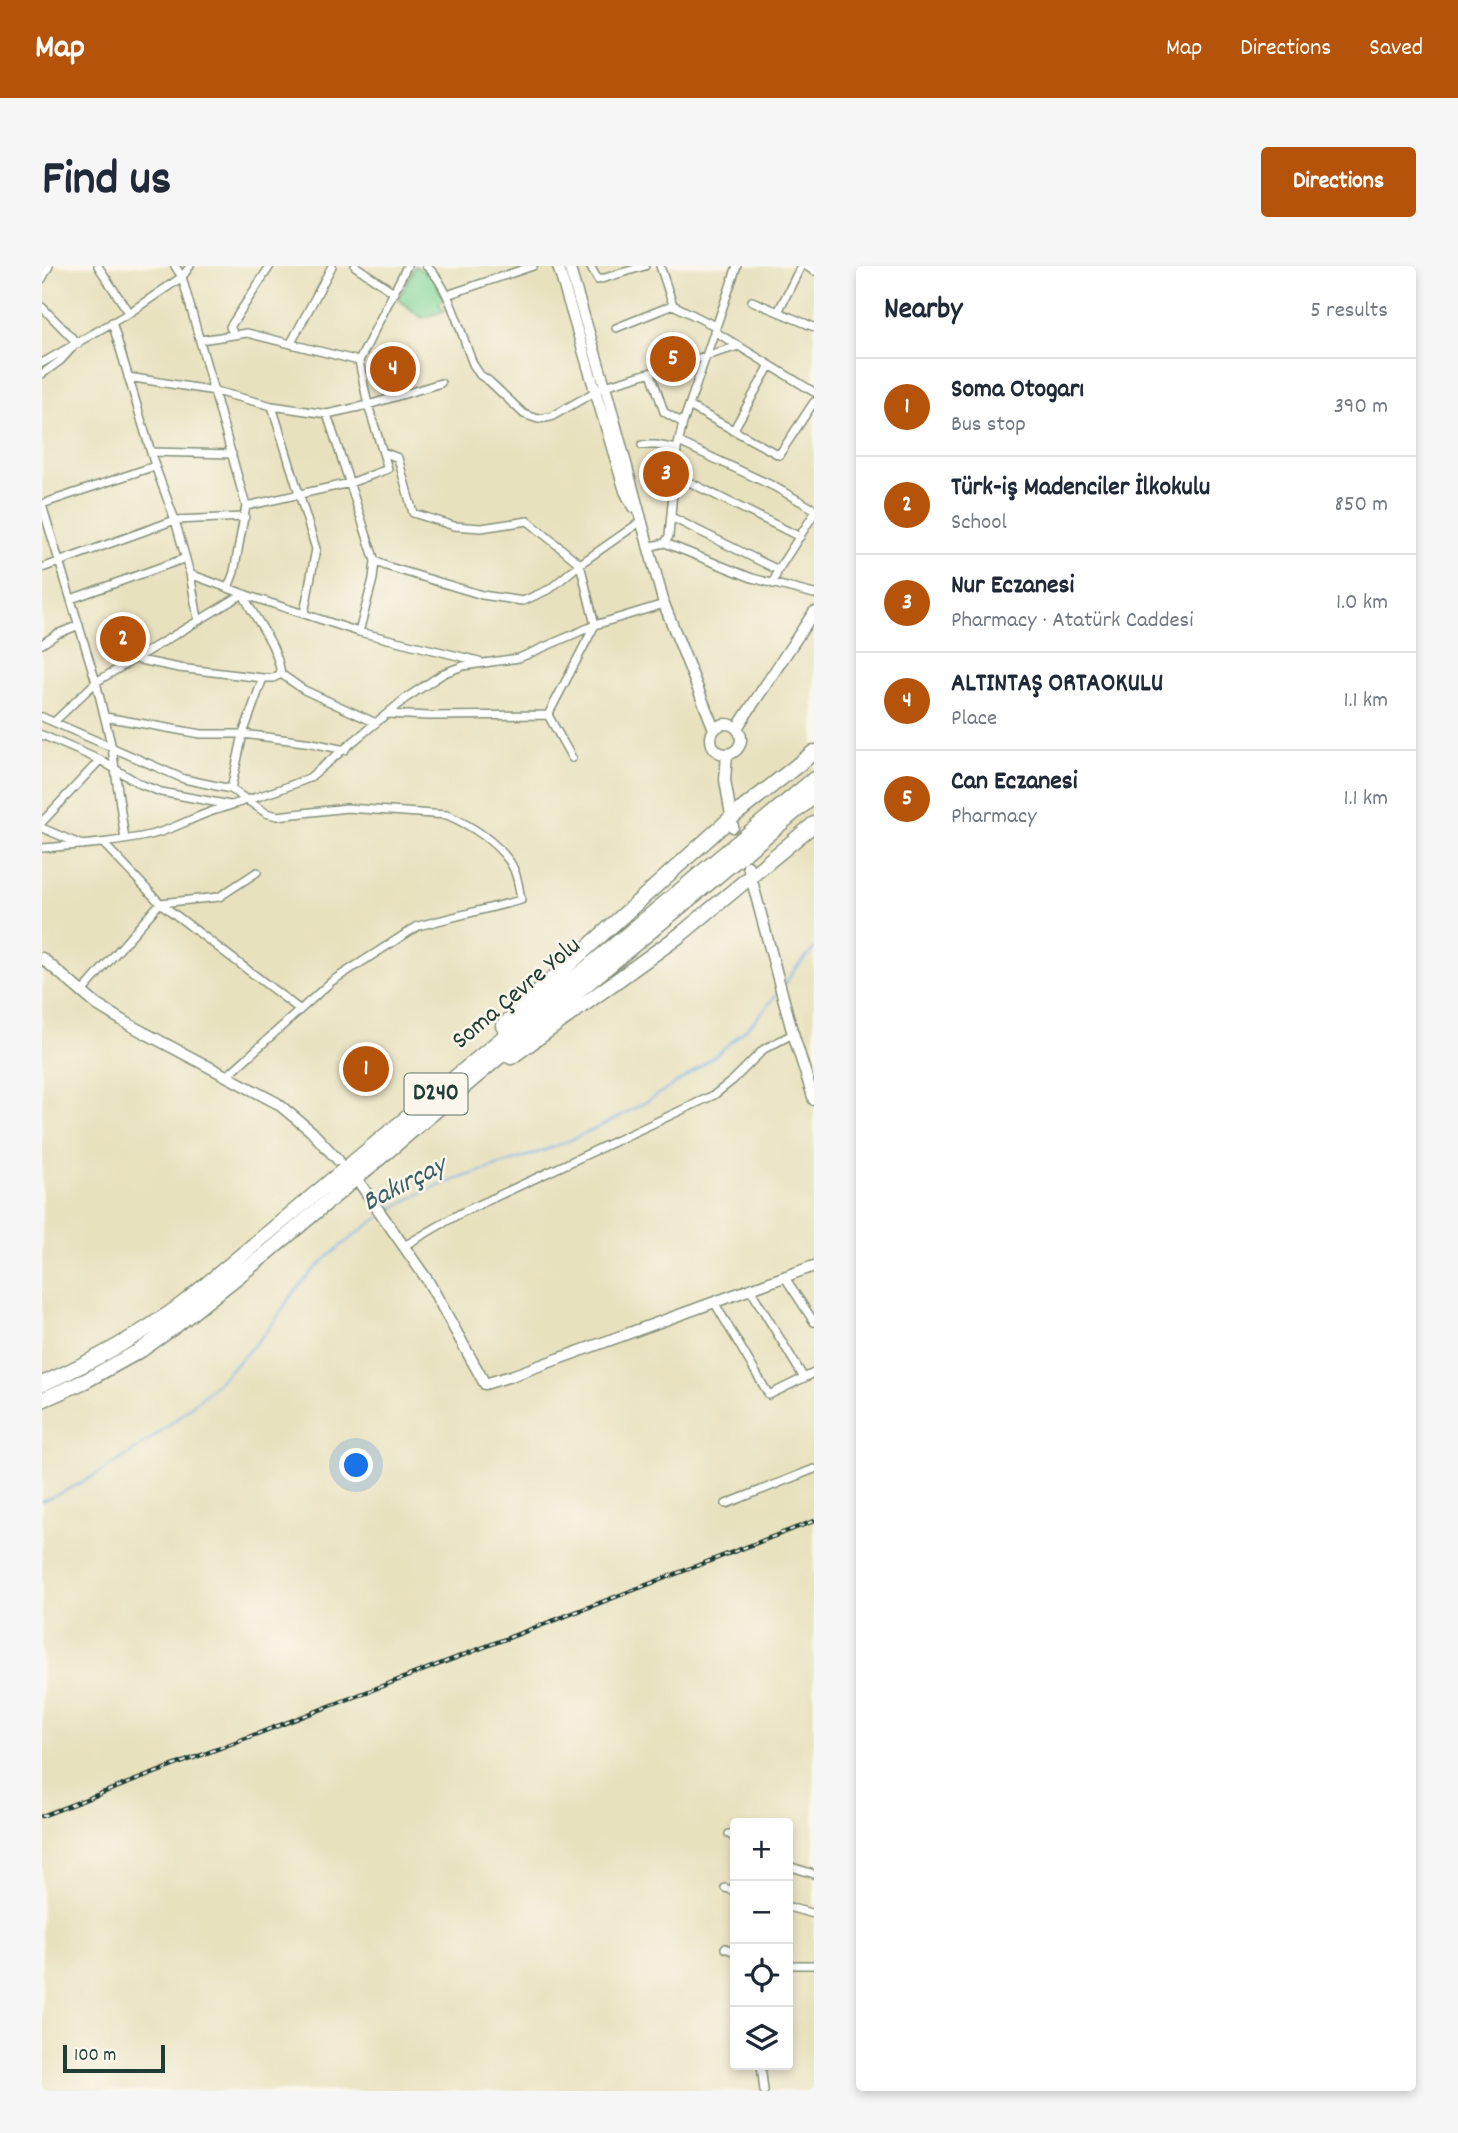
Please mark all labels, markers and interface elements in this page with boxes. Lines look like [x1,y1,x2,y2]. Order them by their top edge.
text: Map [35,26,85,73]
text: Map [1166,32,1202,66]
text: Directions [1240,32,1331,66]
text: Saved [1369,32,1423,66]
text: Find us [42,147,171,217]
button: Directions [1261,147,1416,217]
text: Nearby [884,290,962,333]
text: 5 results [1310,295,1388,328]
pin: 5 [650,333,696,385]
pin: 4 [370,343,416,395]
text: Soma Otogarı [951,372,1084,409]
text: 1 [904,391,910,424]
text: 390 m [1334,391,1388,424]
text: Bus stop [951,409,1026,442]
pin: 3 [643,448,689,500]
text: Türk-iş Madenciler İlkokulu [951,470,1210,507]
text: 2 [902,489,912,522]
text: 850 m [1335,489,1388,522]
text: School [951,507,1007,540]
text: Nur Eczanesi [951,568,1074,605]
text: 3 [902,587,912,620]
text: 1.0 km [1336,587,1388,620]
text: Pharmacy · Atatürk Caddesi [951,605,1193,638]
pin: 2 [100,613,146,665]
text: ALTINTAŞ ORTAOKULU [951,666,1163,703]
text: 4 [902,685,912,718]
text: 1.1 km [1344,685,1388,718]
text: Place [951,703,997,736]
text: Can Eczanesi [951,764,1078,801]
text: 5 [902,783,912,816]
text: 1.1 km [1344,783,1388,816]
text: Pharmacy [951,801,1036,834]
street label: Soma Çevre Yolu [444,929,590,1059]
pin: 1 [343,1043,389,1095]
road number: D240 [404,1074,468,1114]
water label: Bakırçay [356,1146,457,1224]
your location [339,1448,373,1482]
map controls [730,1818,793,2070]
button: + [730,1818,793,1881]
button: − [730,1881,793,1944]
button: locate [730,1944,793,2007]
button: layers [730,2007,793,2070]
scale bar [63,2042,164,2074]
text: 100 m [74,2043,116,2070]

